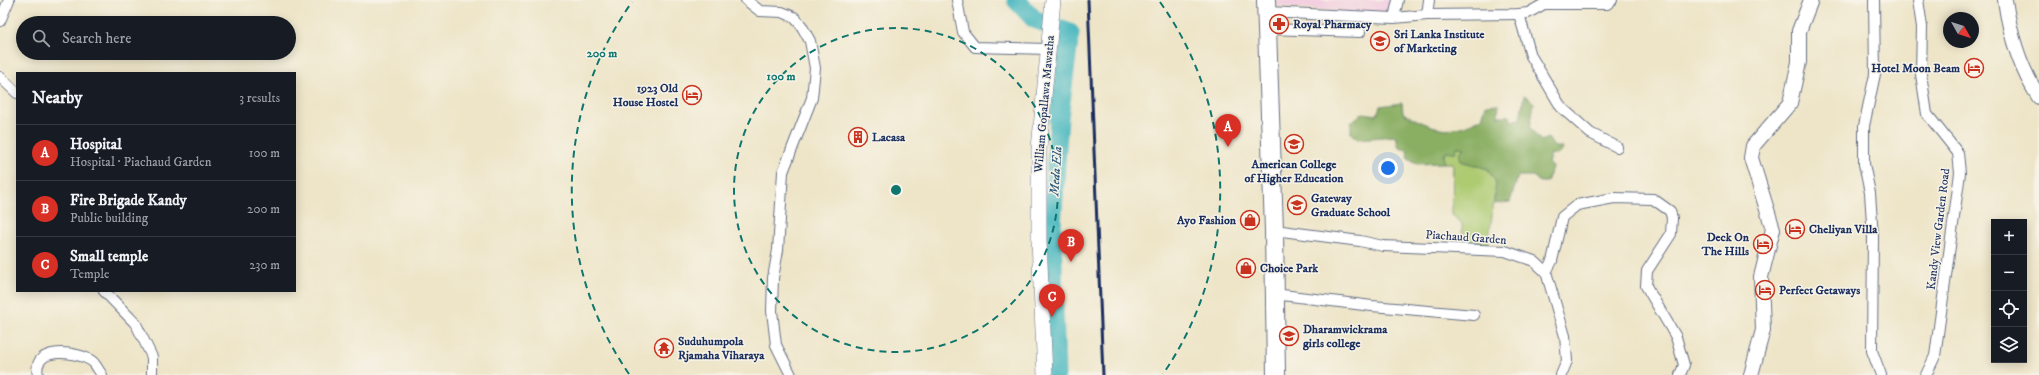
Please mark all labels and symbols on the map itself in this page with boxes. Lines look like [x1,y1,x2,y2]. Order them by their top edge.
north arrow [1943,12,1979,48]
pharmacy icon: Royal Pharmacy [1268,13,1290,35]
place label: Royal Pharmacy [1293,17,1372,32]
place label: Sri Lanka Institute of Marketing [1394,27,1485,56]
school or university icon: Sri Lanka Institute of Marketing [1369,30,1391,52]
street label: William Gopallawa Mawatha [1031,34,1058,174]
text: 200 m [587,46,617,61]
hotel icon: Hotel Moon Beam [1963,57,1985,79]
place label: Hotel Moon Beam [1871,61,1960,76]
text: 100 m [767,69,795,84]
place label: 1923 Old House Hostel [613,81,679,110]
hotel icon: 1923 Old House Hostel [681,84,703,106]
pin: A [1215,114,1241,147]
building icon: Lacasa [847,126,869,148]
place label: Lacasa [872,130,906,145]
school or university icon: American College of Higher Education [1283,133,1305,155]
water label: Meda Ela [1046,146,1066,197]
place label: American College of Higher Education [1244,157,1344,186]
your location [1378,158,1398,178]
street label: Kandy View Garden Road [1924,167,1953,291]
centre of rings [889,183,903,197]
place label: Gateway Graduate School [1311,191,1391,220]
school or university icon: Gateway Graduate School [1286,194,1308,216]
shop icon: Ayo Fashion [1239,209,1261,231]
place label: Ayo Fashion [1176,213,1237,228]
hotel icon: Cheliyan Villa [1784,218,1806,240]
place label: Cheliyan Villa [1809,222,1878,237]
street label: Piachaud Garden [1425,227,1508,248]
pin: B [1058,229,1084,262]
place label: Deck On The Hills [1701,230,1750,259]
hotel icon: Deck On The Hills [1752,233,1774,255]
shop icon: Choice Park [1235,257,1257,279]
place label: Choice Park [1260,261,1319,276]
hotel icon: Perfect Getaways [1754,279,1776,301]
place label: Perfect Getaways [1779,283,1860,298]
pin: C [1039,284,1065,317]
place label: Dharamwickrama girls college [1302,322,1388,351]
school or university icon: Dharamwickrama girls college [1278,325,1300,347]
place label: Suduhumpola Rjamaha Viharaya [678,334,765,363]
temple icon: Suduhumpola Rjamaha Viharaya [653,337,675,359]

